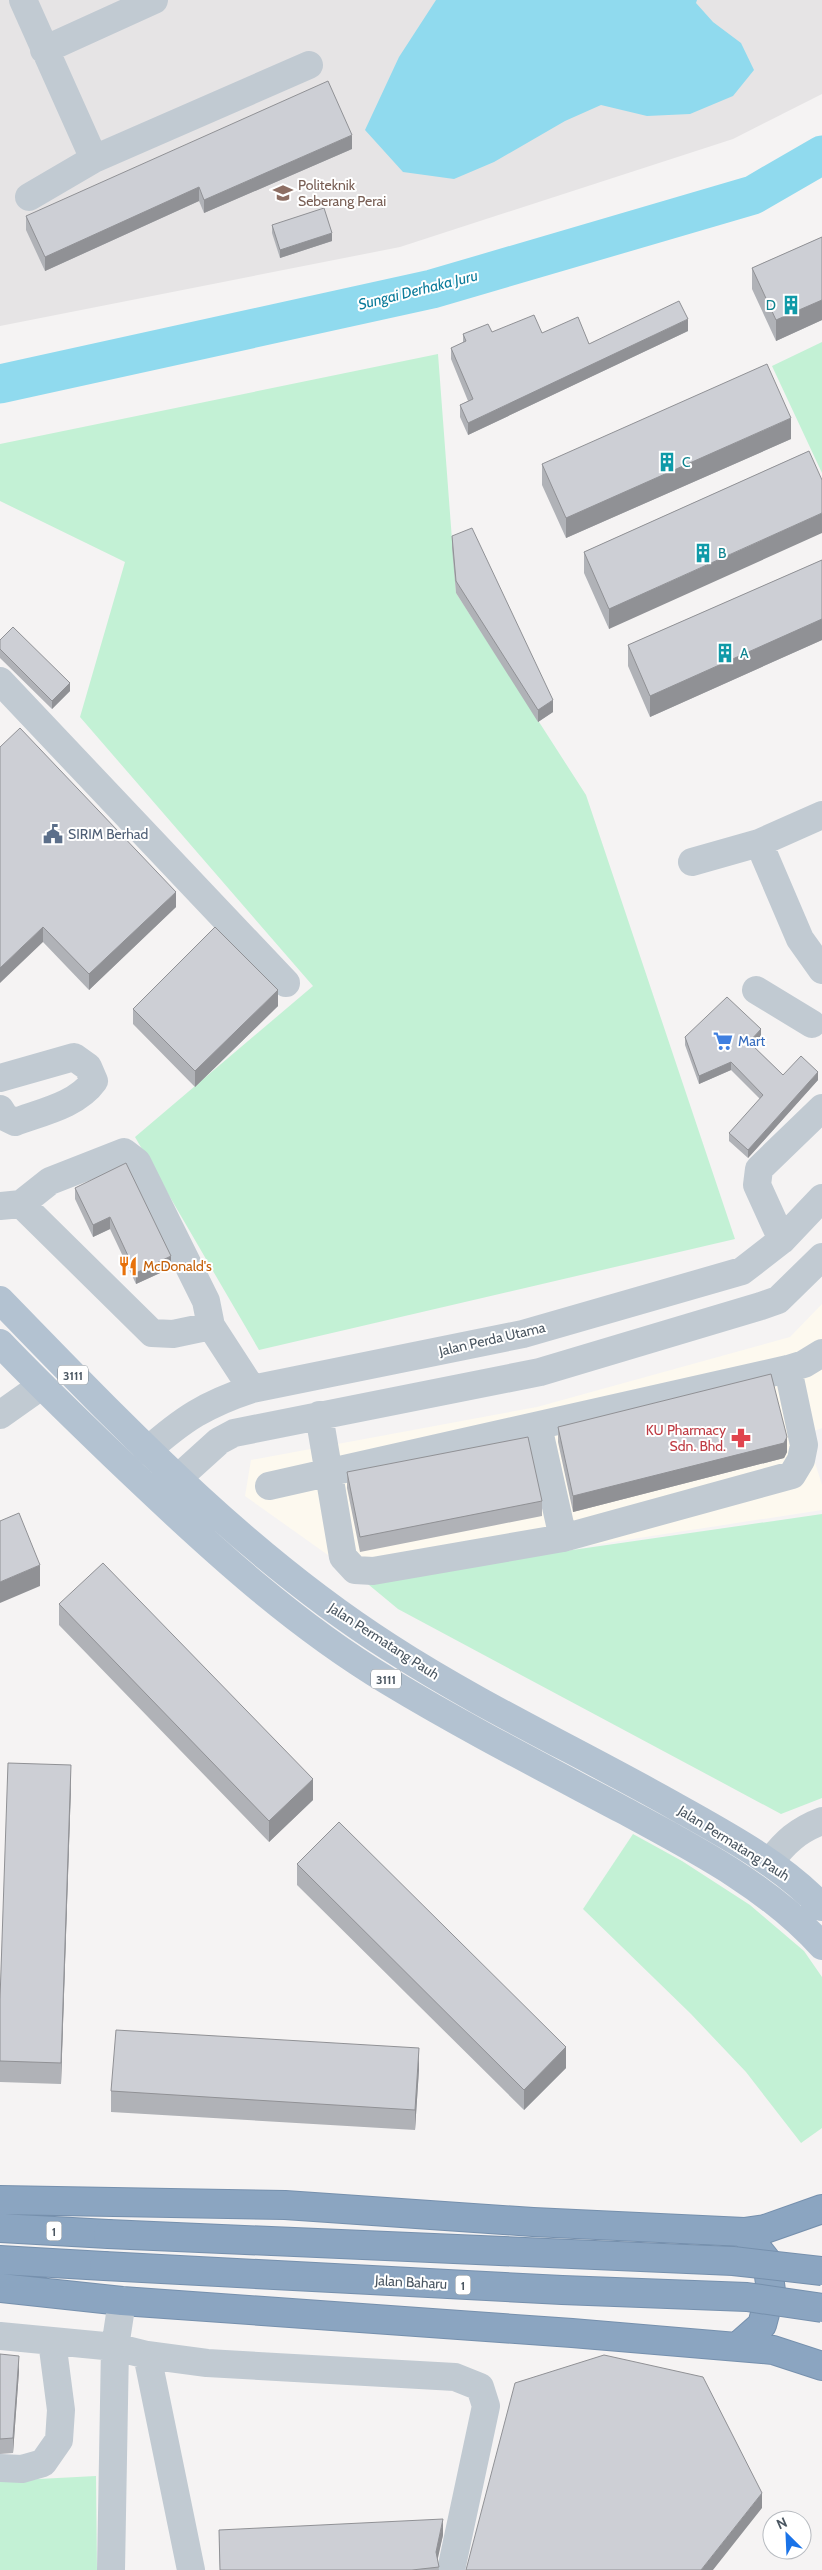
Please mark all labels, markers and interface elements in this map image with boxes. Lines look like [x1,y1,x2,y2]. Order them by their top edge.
place label: Politeknik Seberang Perai [298,176,386,210]
school or university icon: Politeknik Seberang Perai [272,182,294,204]
water label: Sungai Derhaka Juru [356,266,480,314]
building icon: D [780,294,802,316]
place label: D [766,296,776,314]
building icon: C [656,451,678,473]
place label: C [682,453,691,471]
building icon: B [692,542,714,564]
place label: B [718,544,726,562]
building icon: A [714,642,736,664]
place label: A [740,644,749,662]
public building icon: SIRIM Berhad [42,823,64,845]
place label: SIRIM Berhad [68,825,148,843]
supermarket icon: Mart [712,1030,734,1052]
place label: Mart [738,1032,765,1050]
restaurant icon: McDonald's [117,1255,139,1277]
place label: McDonald's [143,1257,212,1275]
street label: Jalan Perda Utama [436,1318,547,1360]
road number: 3111 [58,1366,88,1384]
place label: KU Pharmacy Sdn. Bhd. [646,1421,726,1455]
pharmacy icon: KU Pharmacy Sdn. Bhd. [730,1427,752,1449]
street label: Jalan Permatang Pauh [324,1598,443,1683]
road number: 3111 [371,1670,401,1688]
street label: Jalan Permatang Pauh [674,1801,793,1885]
road number: 1 [46,2222,62,2240]
street label: Jalan Baharu [373,2271,448,2293]
road number: 1 [456,2276,470,2294]
north arrow [762,2510,812,2560]
text: N [774,2513,790,2533]

